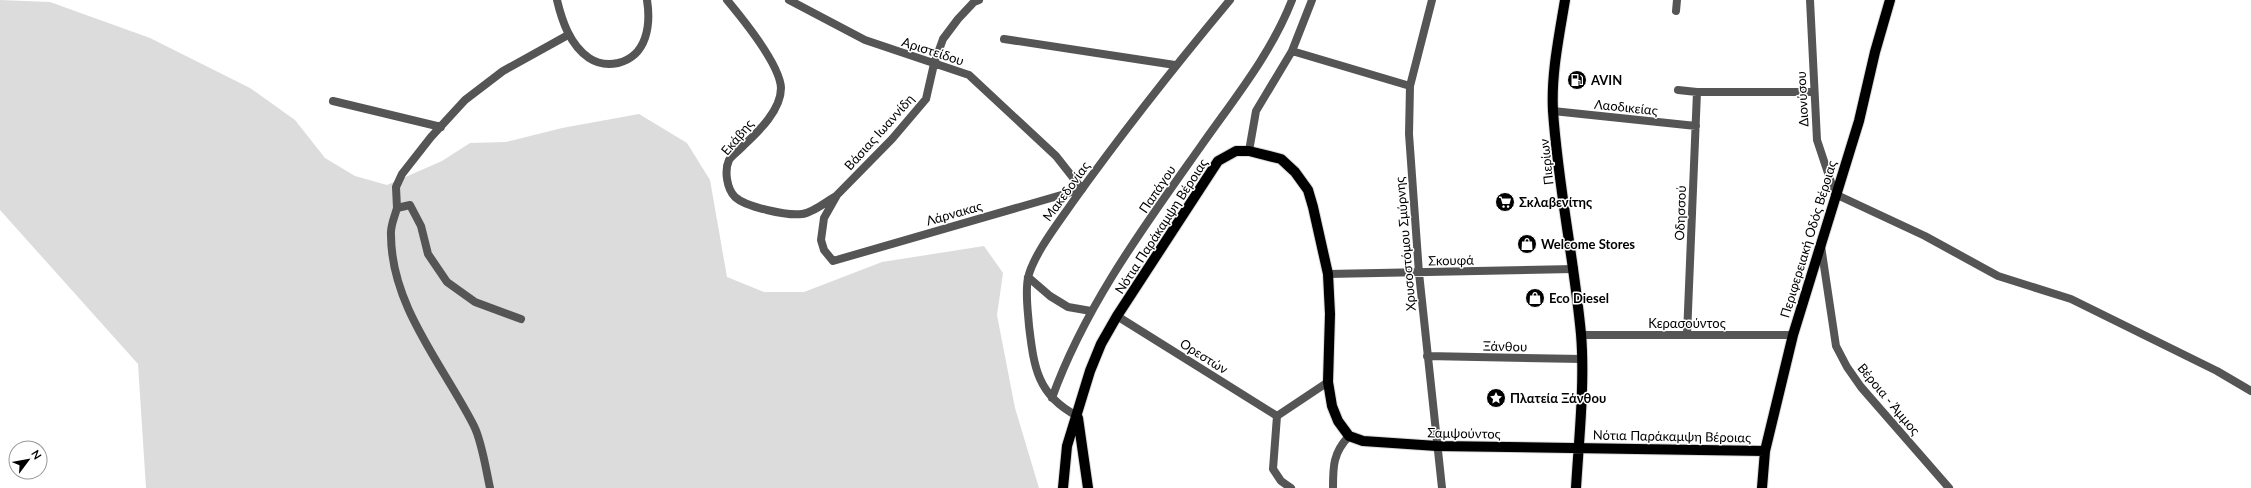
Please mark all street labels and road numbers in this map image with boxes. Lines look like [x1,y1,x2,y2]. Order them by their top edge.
street label: Αριστείδου [900,33,966,69]
street label: Διονύσου [1793,71,1811,127]
street label: Βάσιας Ιωαννίδη [841,91,917,173]
street label: Λαοδικείας [1593,96,1659,118]
street label: Εκάβης [717,116,757,158]
street label: Πιερίων [1536,138,1556,186]
street label: Νότια Παράκαμψη Βέροιας [1111,155,1211,297]
street label: Μακεδονίας [1039,158,1093,224]
street label: Περιφερειακή Οδός Βέροιας [1776,158,1840,320]
street label: Παπάγου [1135,162,1179,216]
street label: Χρυσοστόμου Σμύρνης [1391,176,1419,312]
street label: Οδησσού [1671,185,1689,241]
street label: Λάρνακας [924,197,984,229]
street label: Σκουφά [1428,252,1474,268]
street label: Κερασούντος [1648,315,1726,331]
street label: Ορεστών [1177,335,1231,377]
street label: Ξάνθου [1483,338,1527,354]
street label: Βέροια - Άμμος [1854,360,1924,438]
street label: Σαμψούντος [1427,424,1501,442]
street label: Νότια Παράκαμψη Βέροιας [1593,427,1751,445]

